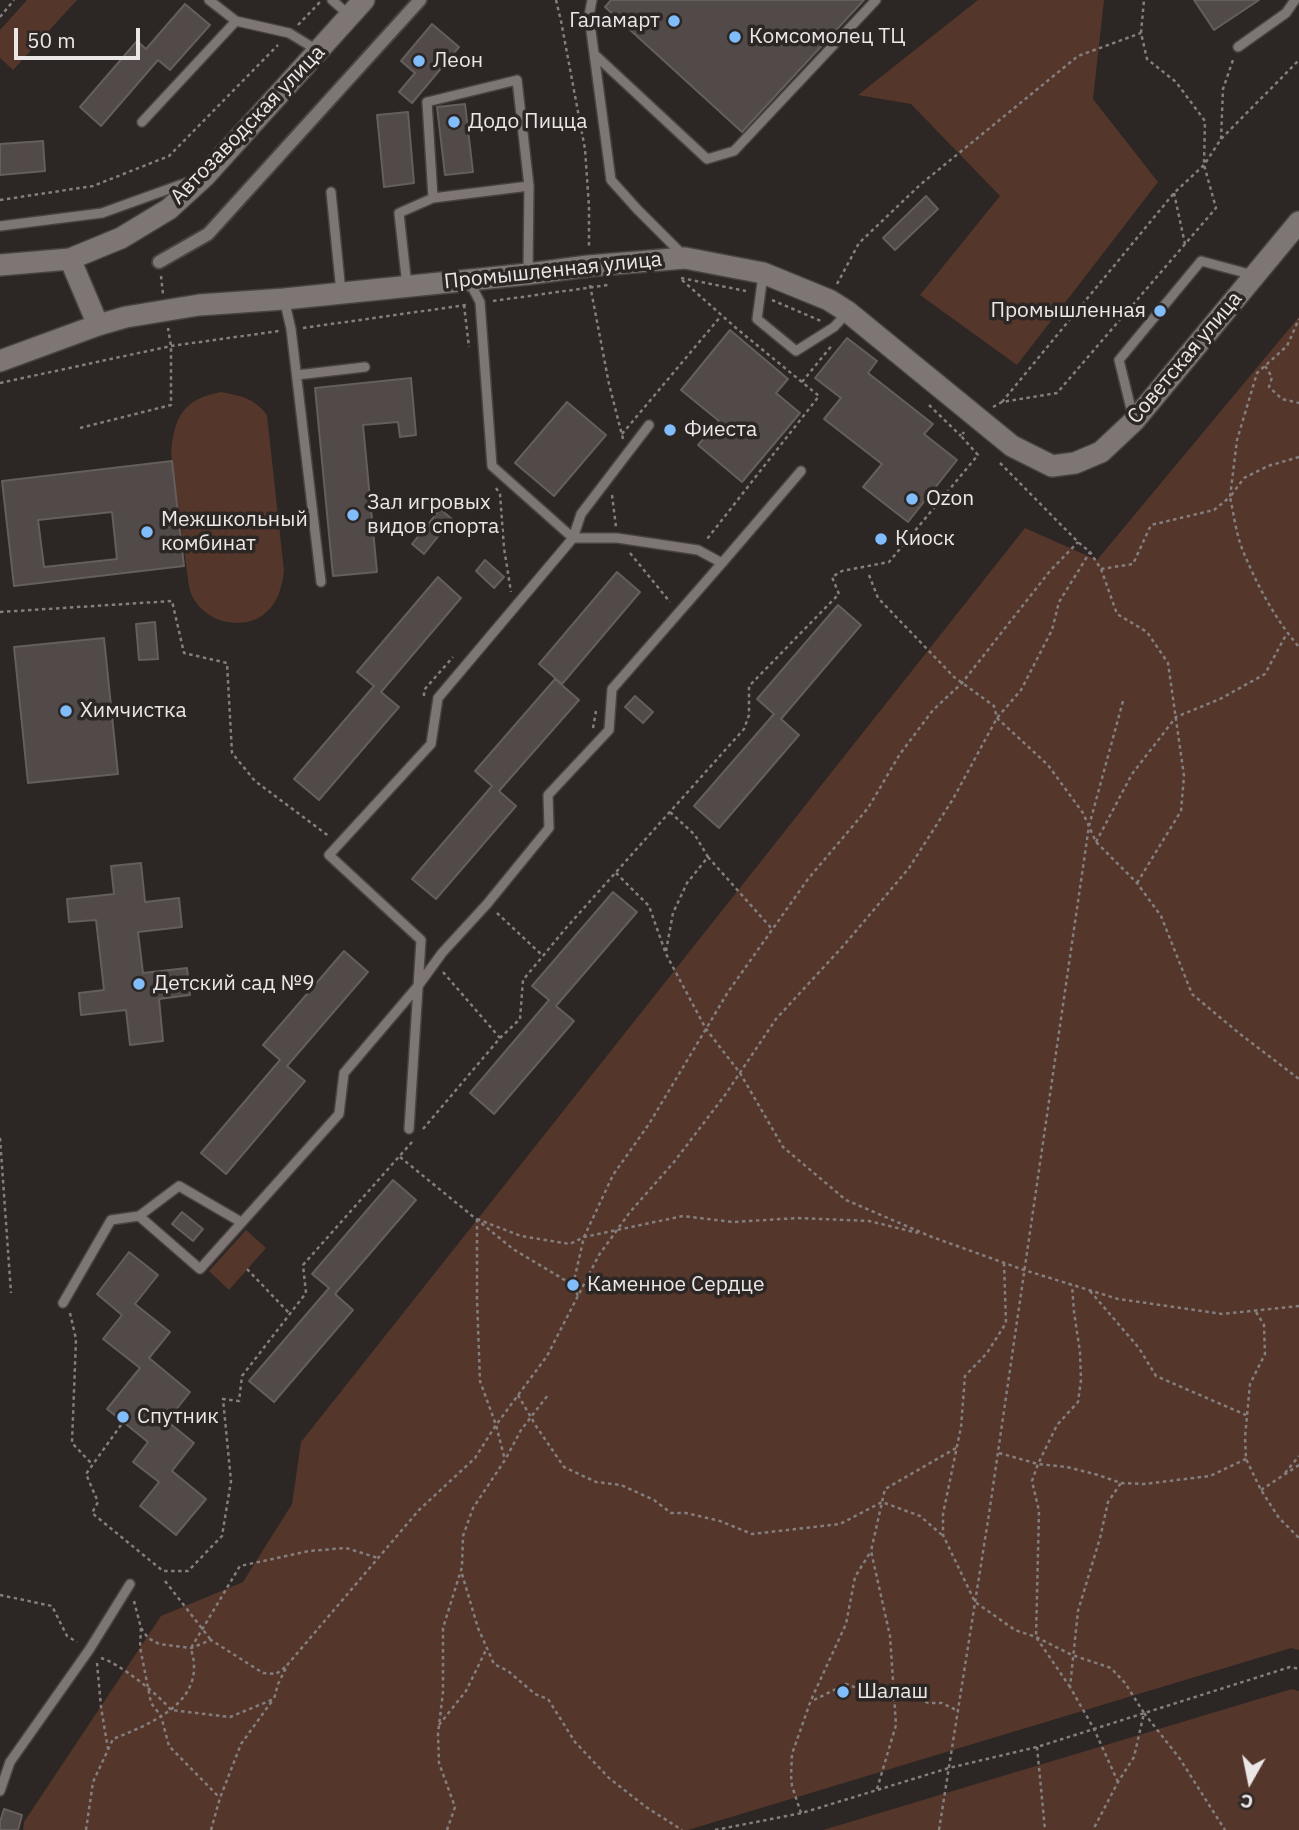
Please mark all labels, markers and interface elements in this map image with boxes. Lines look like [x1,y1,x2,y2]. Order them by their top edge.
place label: Галамарт [569,8,660,34]
marker: Галамарт [666,13,682,29]
scale bar [18,14,144,58]
place label: Комсомолец ТЦ [749,24,906,50]
text: 50 m [27,26,76,54]
marker: Комсомолец ТЦ [727,29,743,45]
street label: Автозаводская улица [166,40,330,210]
place label: Леон [433,48,483,74]
marker: Леон [411,53,427,69]
place label: Додо Пицца [468,109,587,135]
marker: Додо Пицца [446,114,462,130]
street label: Промышленная улица [443,247,663,295]
street label: Советская улица [1122,287,1248,429]
place label: Промышленная [990,298,1146,324]
marker: Промышленная [1152,303,1168,319]
place label: Фиеста [684,417,757,443]
marker: Фиеста [662,422,678,438]
place label: Ozon [926,486,974,512]
place label: Зал игровых видов спорта [367,490,499,540]
marker: Ozon [904,491,920,507]
place label: Межшкольный комбинат [161,507,308,557]
marker: Зал игровых видов спорта [345,507,361,523]
marker: Межшкольный комбинат [139,524,155,540]
place label: Киоск [895,526,955,552]
marker: Киоск [873,531,889,547]
place label: Химчистка [80,698,187,724]
marker: Химчистка [58,703,74,719]
place label: Детский сад №9 [153,971,315,997]
marker: Детский сад №9 [131,976,147,992]
place label: Каменное Сердце [587,1272,764,1298]
marker: Каменное Сердце [565,1277,581,1293]
place label: Спутник [137,1404,219,1430]
marker: Спутник [115,1409,131,1425]
place label: Шалаш [857,1679,928,1705]
marker: Шалаш [835,1684,851,1700]
north arrow [1215,1746,1285,1816]
text: С [1239,1789,1255,1815]

